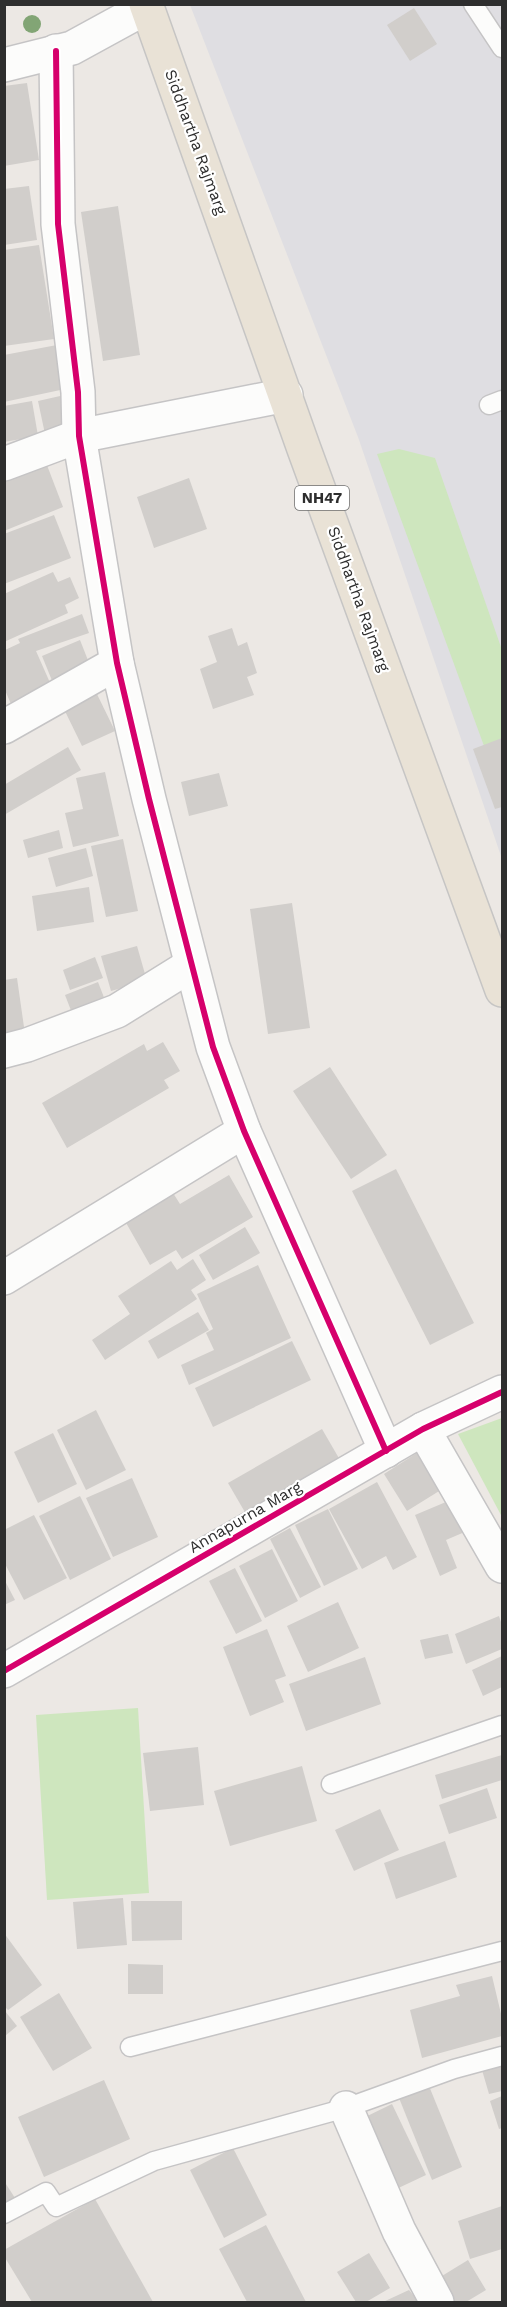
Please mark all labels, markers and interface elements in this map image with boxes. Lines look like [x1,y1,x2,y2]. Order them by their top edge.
street label: Siddhartha Rajmarg [161,67,231,218]
road number: NH47 [295,486,349,510]
street label: Siddhartha Rajmarg [324,524,394,675]
street label: Annapurna Marg [185,1477,305,1557]

